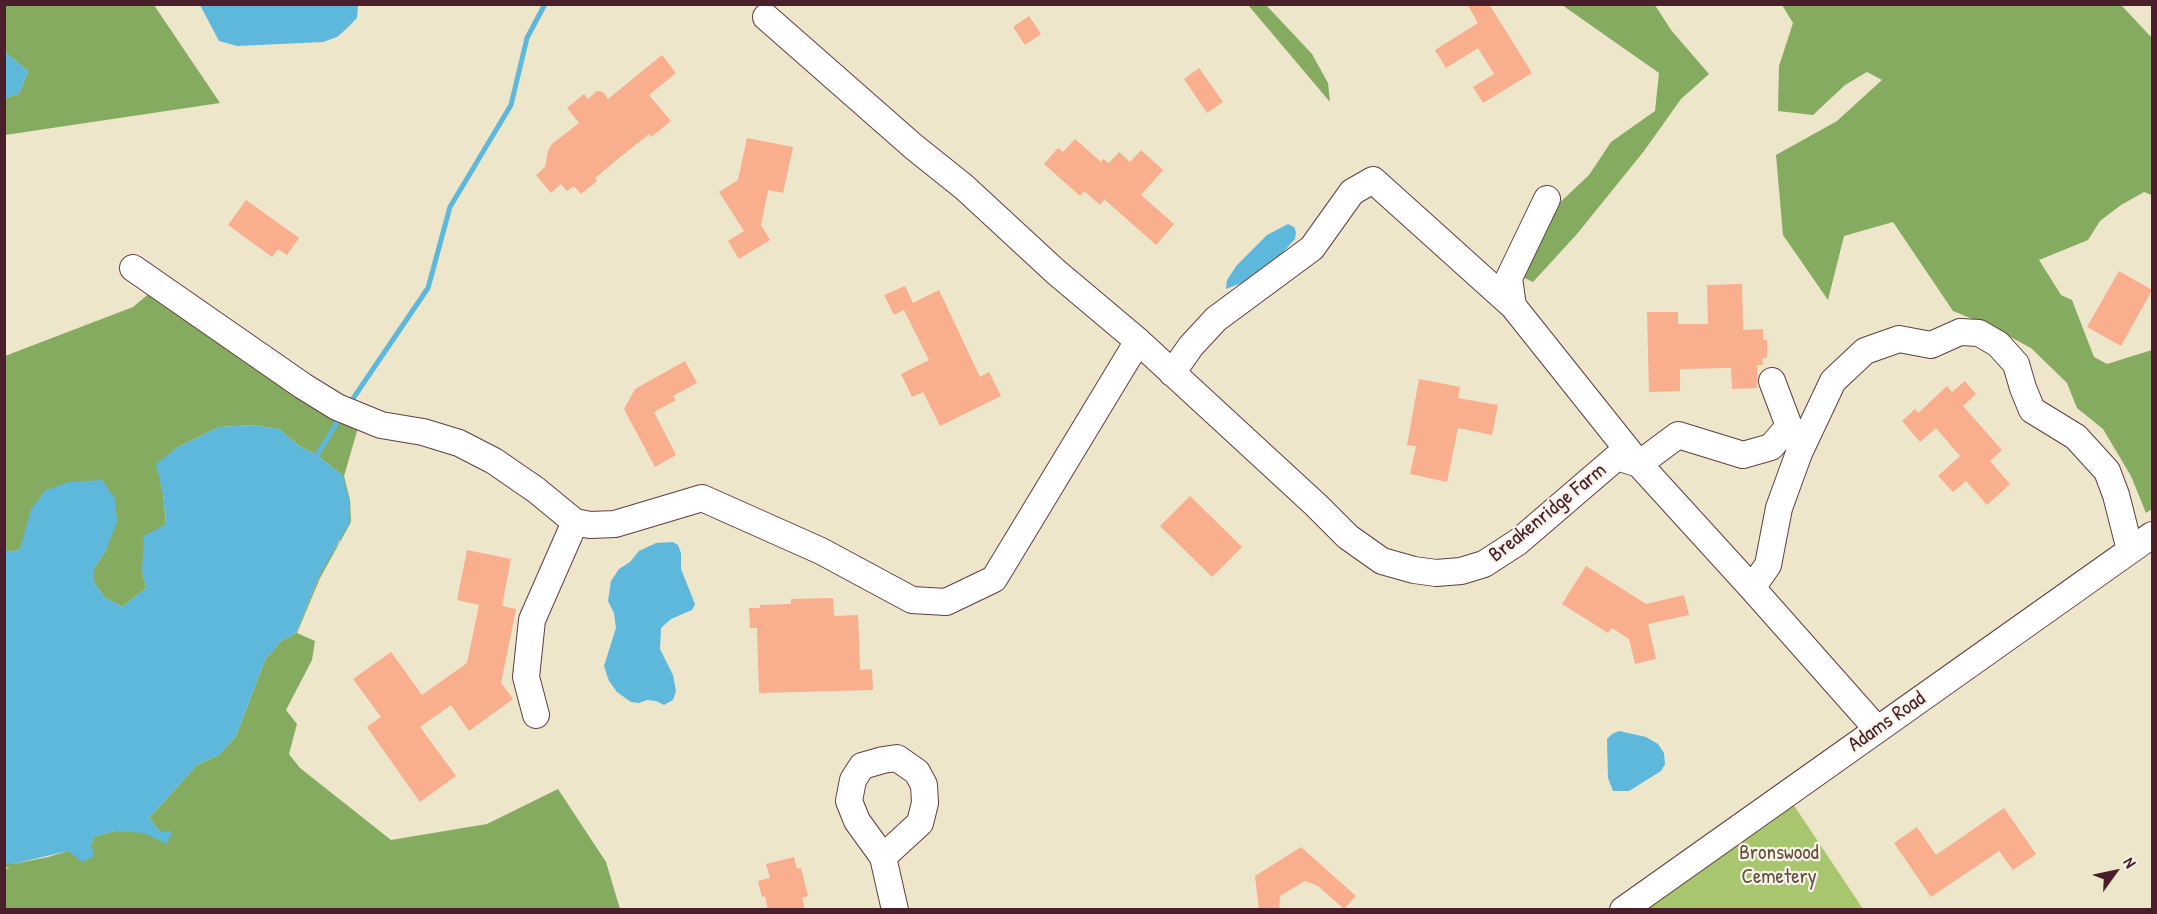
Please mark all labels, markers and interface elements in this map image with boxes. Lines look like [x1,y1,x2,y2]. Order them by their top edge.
street label: Breakenridge Farm [1484,458,1612,568]
street label: Adams Road [1844,686,1930,758]
park label: Bronswood Cemetery [1739,840,1819,890]
north arrow [2085,842,2145,902]
text: N [2119,853,2142,872]

